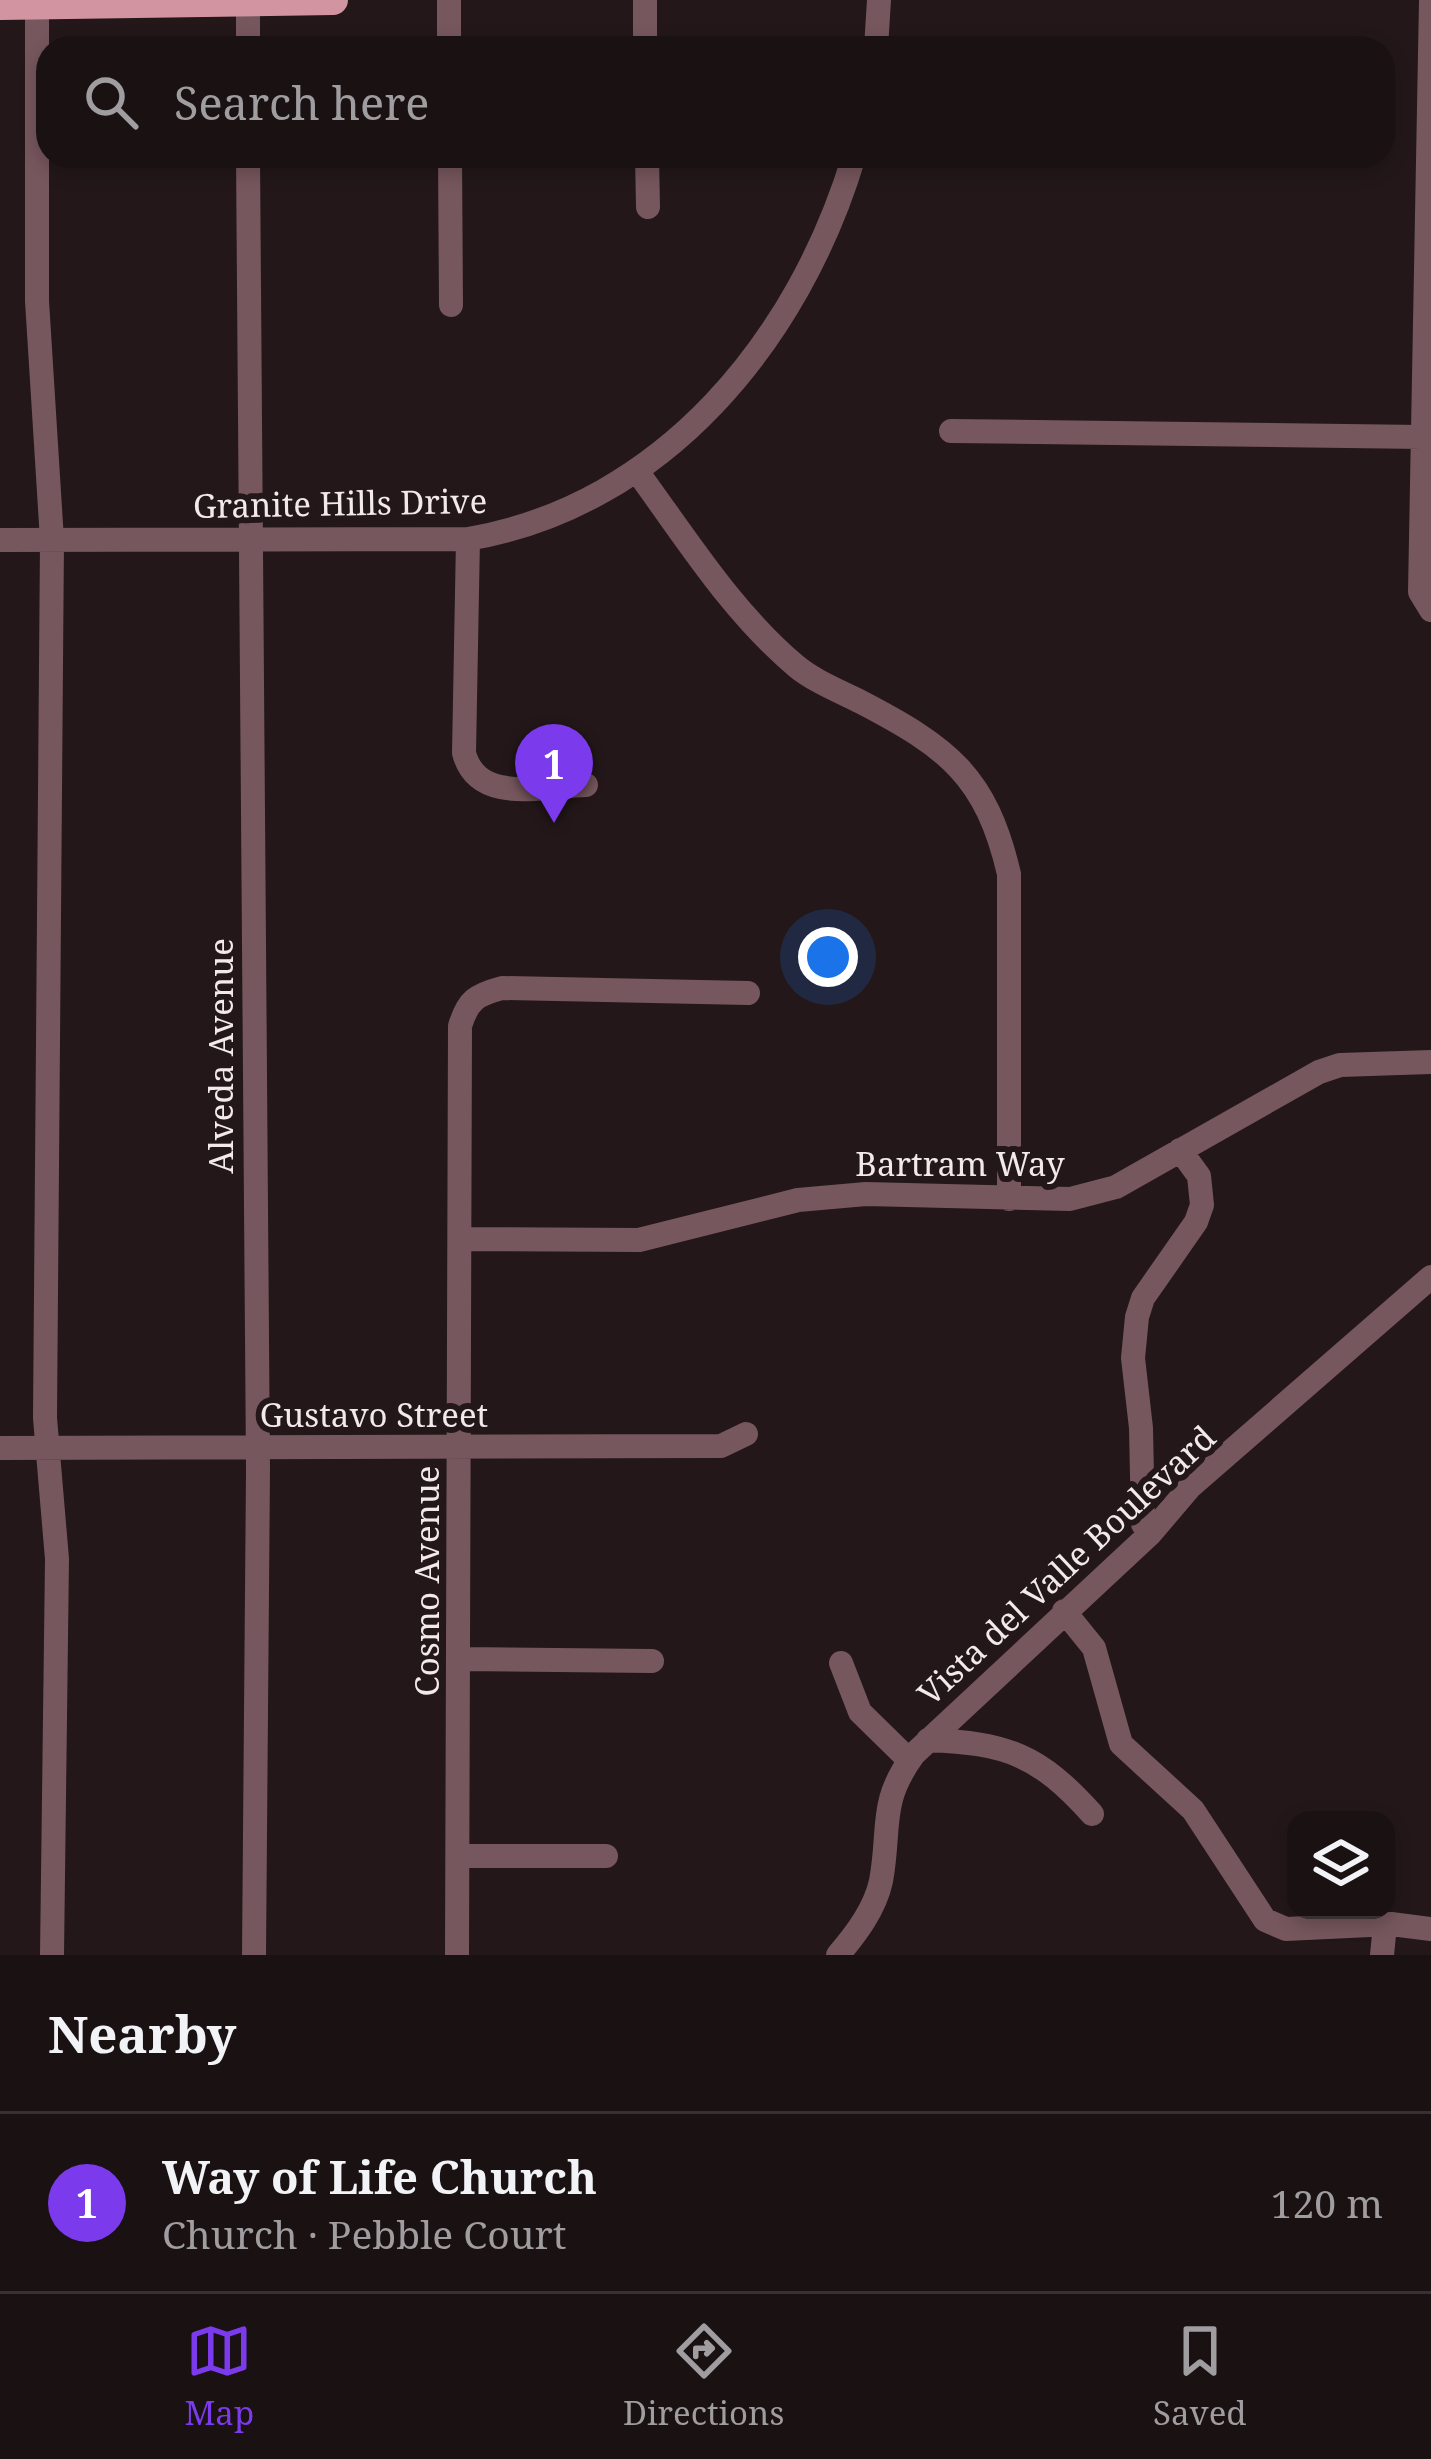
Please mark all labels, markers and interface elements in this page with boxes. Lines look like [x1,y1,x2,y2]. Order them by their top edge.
search box [36,36,1395,168]
icon: search [78,69,144,135]
text: Search here [174,72,429,133]
street label: Granite Hills Drive [193,478,487,528]
pin: 1 [515,724,593,823]
your location [798,927,858,987]
street label: Alveda Avenue [198,938,243,1174]
street label: Bartram Way [855,1141,1065,1186]
street label: Gustavo Street [260,1392,488,1437]
street label: Vista del Valle Boulevard [907,1415,1225,1715]
street label: Cosmo Avenue [404,1466,449,1696]
map controls [1287,1811,1395,1919]
button: layers [1287,1811,1395,1919]
text: Nearby [48,1998,236,2068]
text: Way of Life Church [162,2146,597,2207]
text: 1 [76,2176,98,2229]
text: 120 m [1271,2176,1383,2229]
text: Church · Pebble Court [162,2207,567,2260]
tab: Map [184,2318,254,2435]
tab: Directions [623,2318,784,2435]
tab: Saved [1153,2318,1247,2435]

